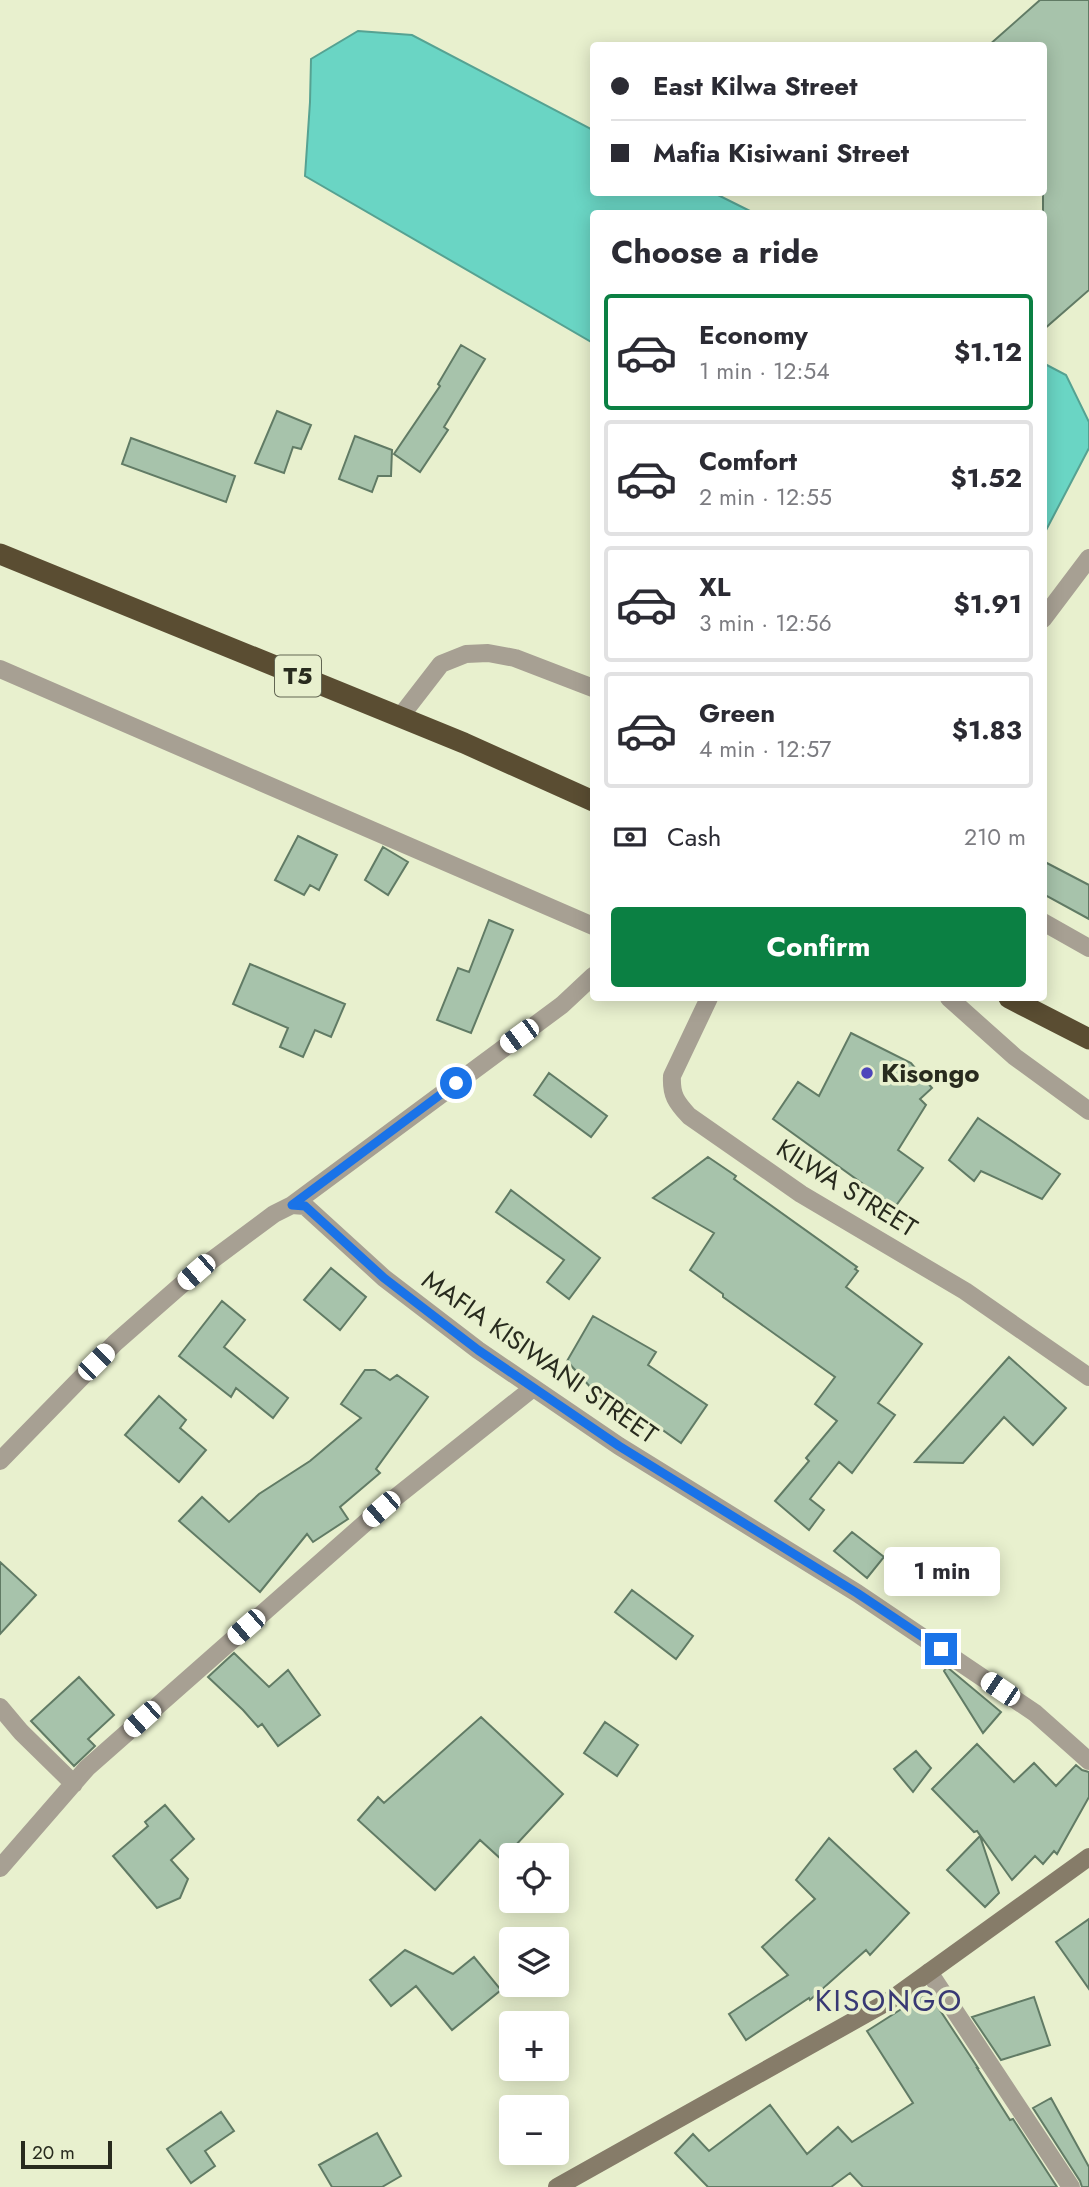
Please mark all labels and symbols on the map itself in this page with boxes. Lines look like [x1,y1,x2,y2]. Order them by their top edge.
road number: T5 [275,656,321,696]
car [496,1015,543,1057]
place label: Kisongo [881,1054,980,1092]
marker: Kisongo [859,1065,875,1081]
route start [440,1067,472,1099]
street label: KILWA STREET [769,1130,925,1246]
car [174,1250,219,1294]
street label: MAFIA KISIWANI STREET [414,1261,666,1453]
car [74,1340,119,1384]
car [359,1487,404,1531]
callout: 1 min [883,1548,999,1596]
car [224,1605,269,1649]
route end [925,1633,957,1665]
car [977,1669,1024,1709]
car [120,1697,165,1741]
district label: KISONGO [815,1979,963,2022]
scale bar [21,2138,112,2170]

